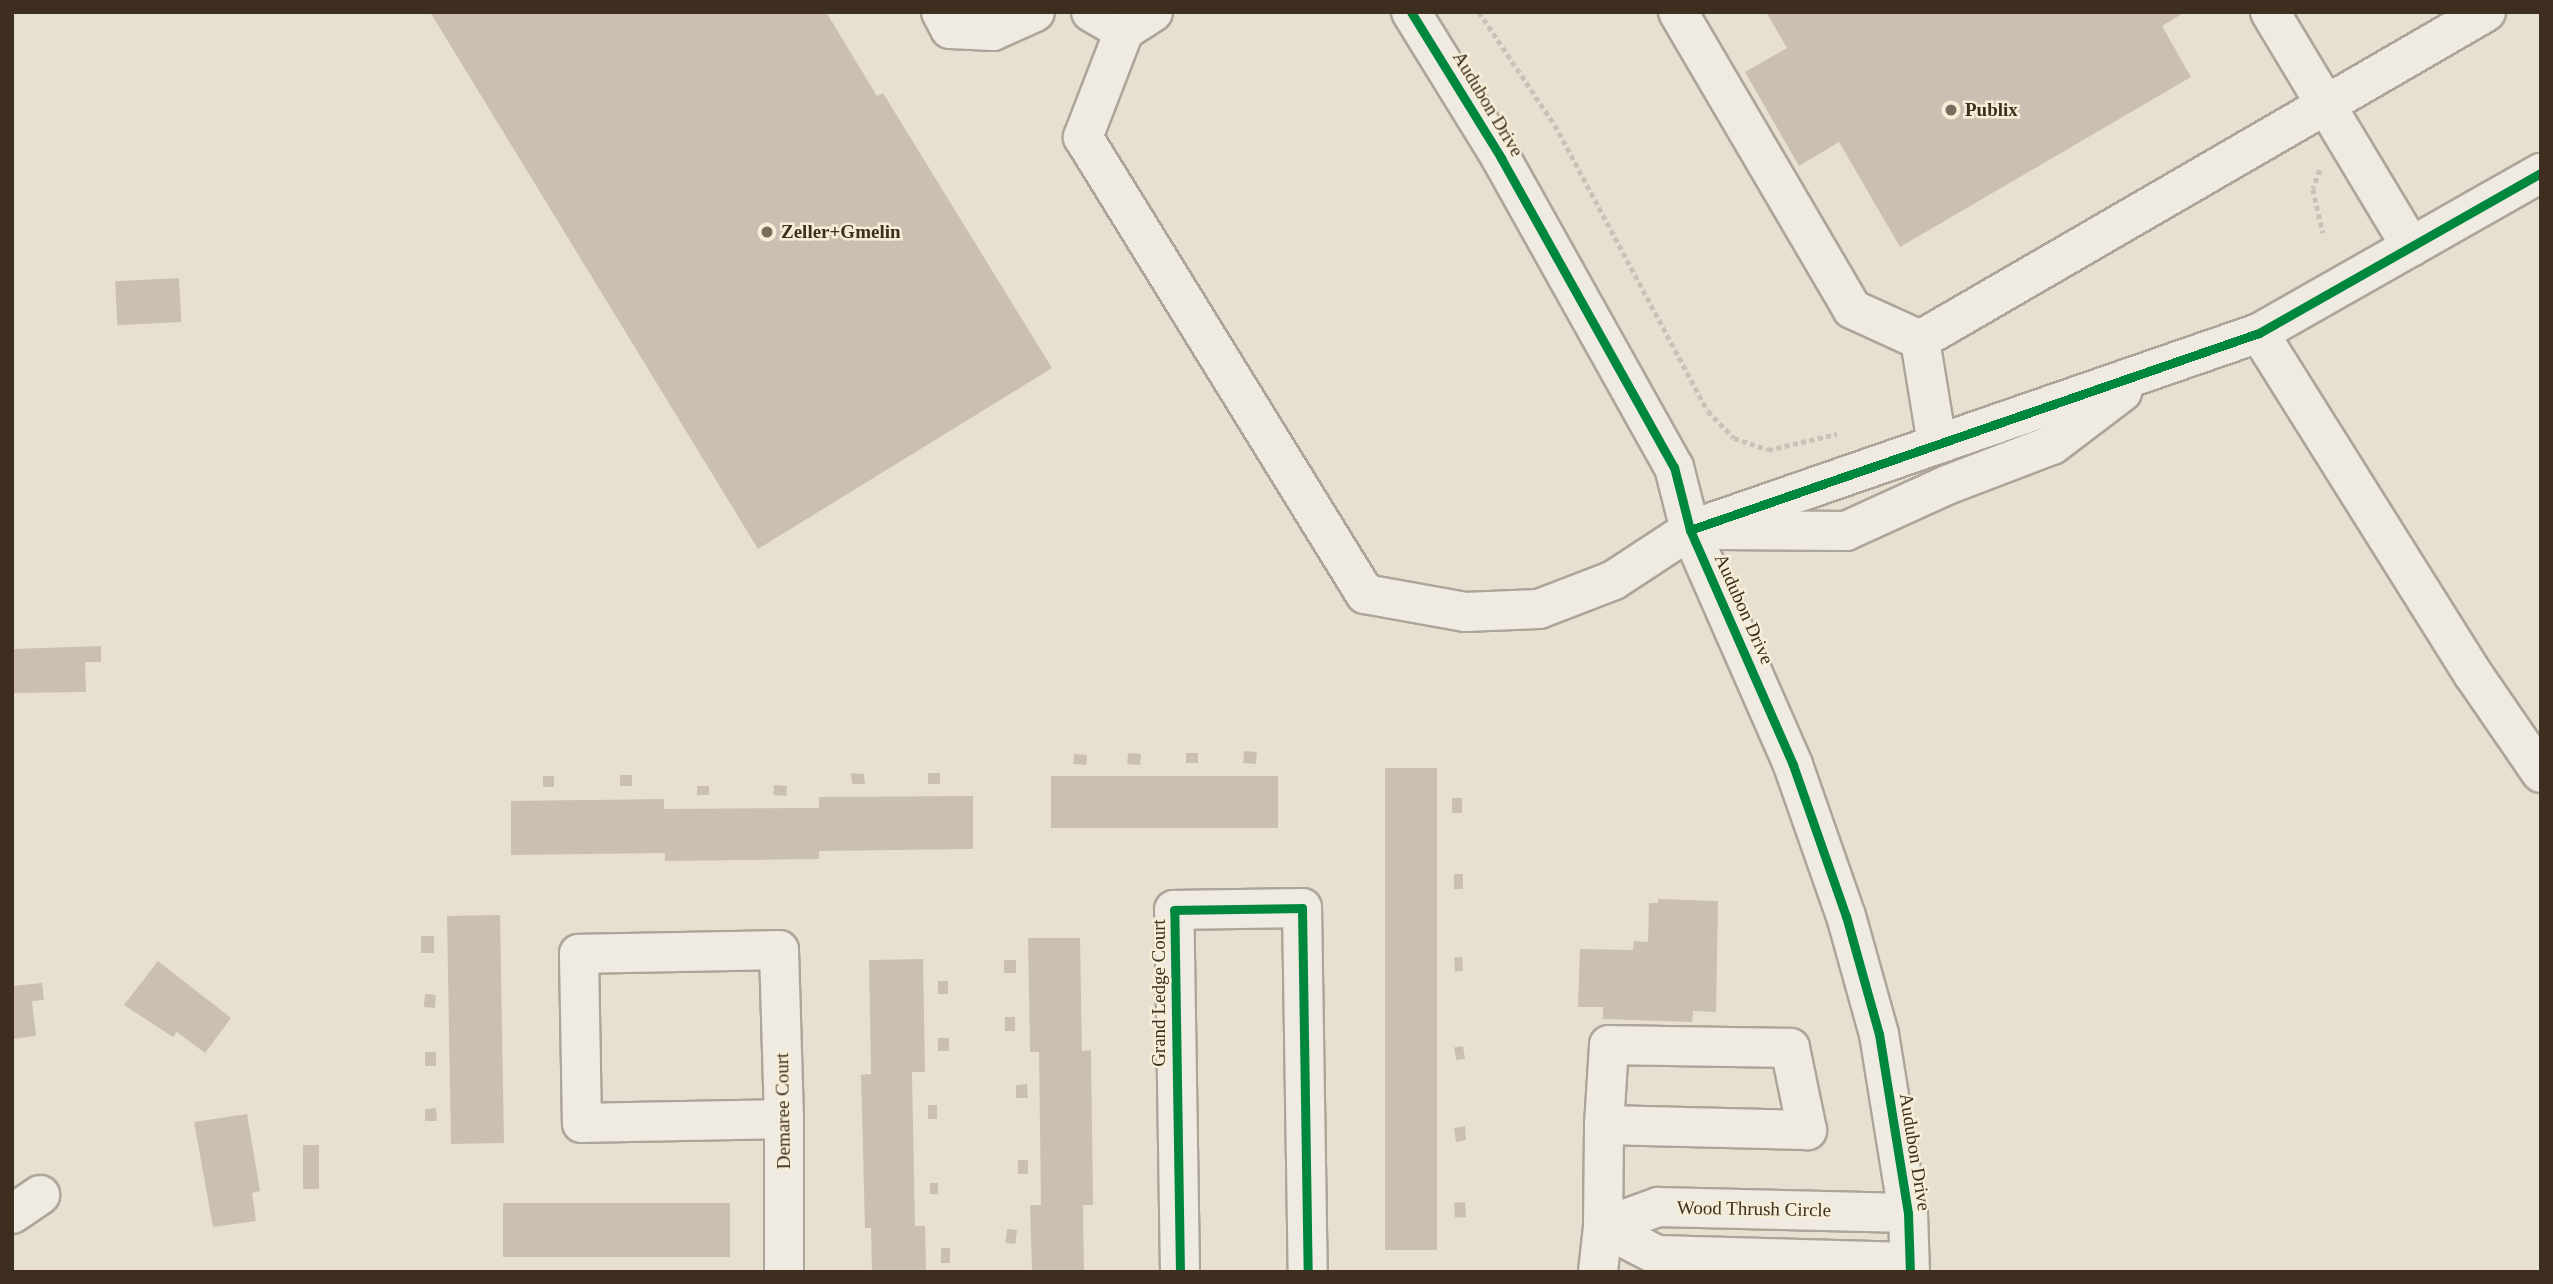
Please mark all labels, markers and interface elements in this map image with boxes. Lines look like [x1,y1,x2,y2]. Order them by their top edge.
street label: Audubon Drive [1448,47,1528,161]
place label: Publix [1965,99,2018,121]
marker: Publix [1943,102,1959,118]
place label: Zeller+Gmelin [781,221,901,243]
marker: Zeller+Gmelin [759,224,775,240]
street label: Audubon Drive [1709,550,1779,668]
street label: Grand Ledge Court [1148,919,1170,1067]
street label: Demaree Court [771,1053,795,1169]
street label: Audubon Drive [1894,1092,1936,1212]
street label: Wood Thrush Circle [1676,1196,1832,1222]

